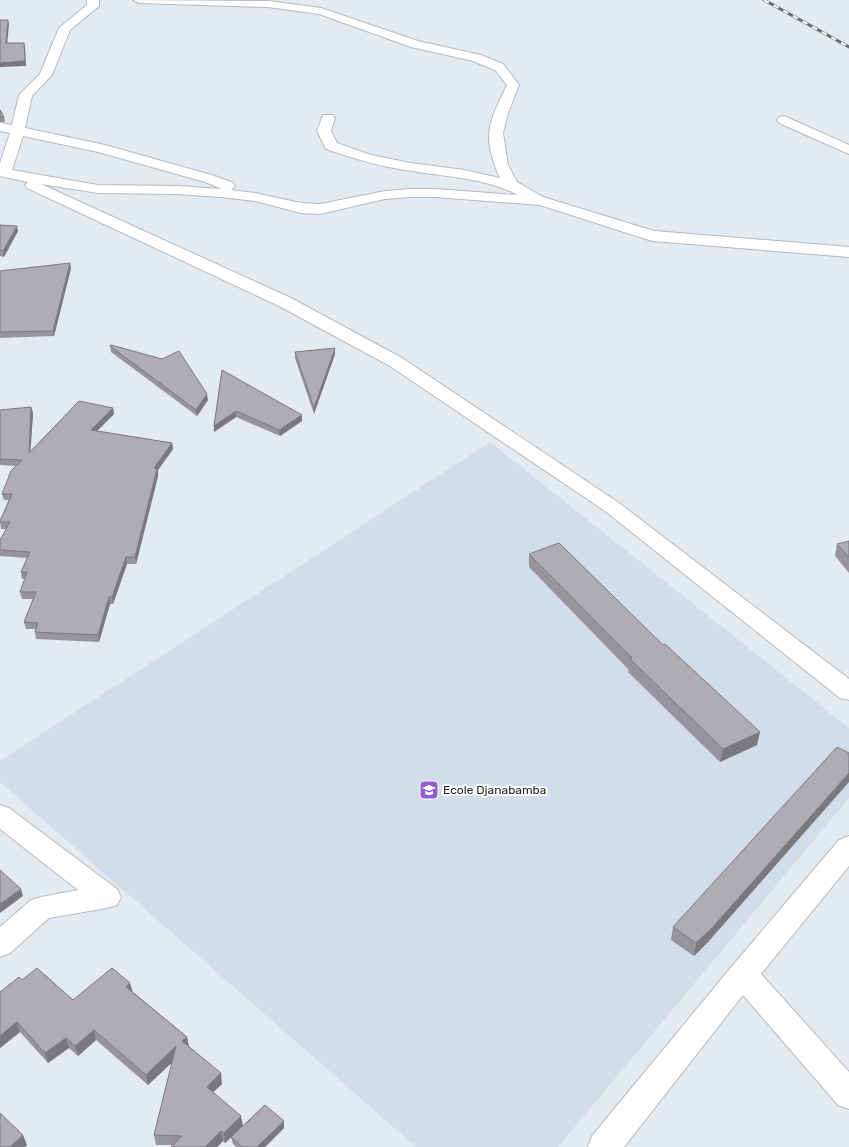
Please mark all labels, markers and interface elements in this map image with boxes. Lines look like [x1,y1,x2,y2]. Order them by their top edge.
school or university icon: Ecole Djanabamba [418,779,440,801]
place label: Ecole Djanabamba [443,783,546,797]

